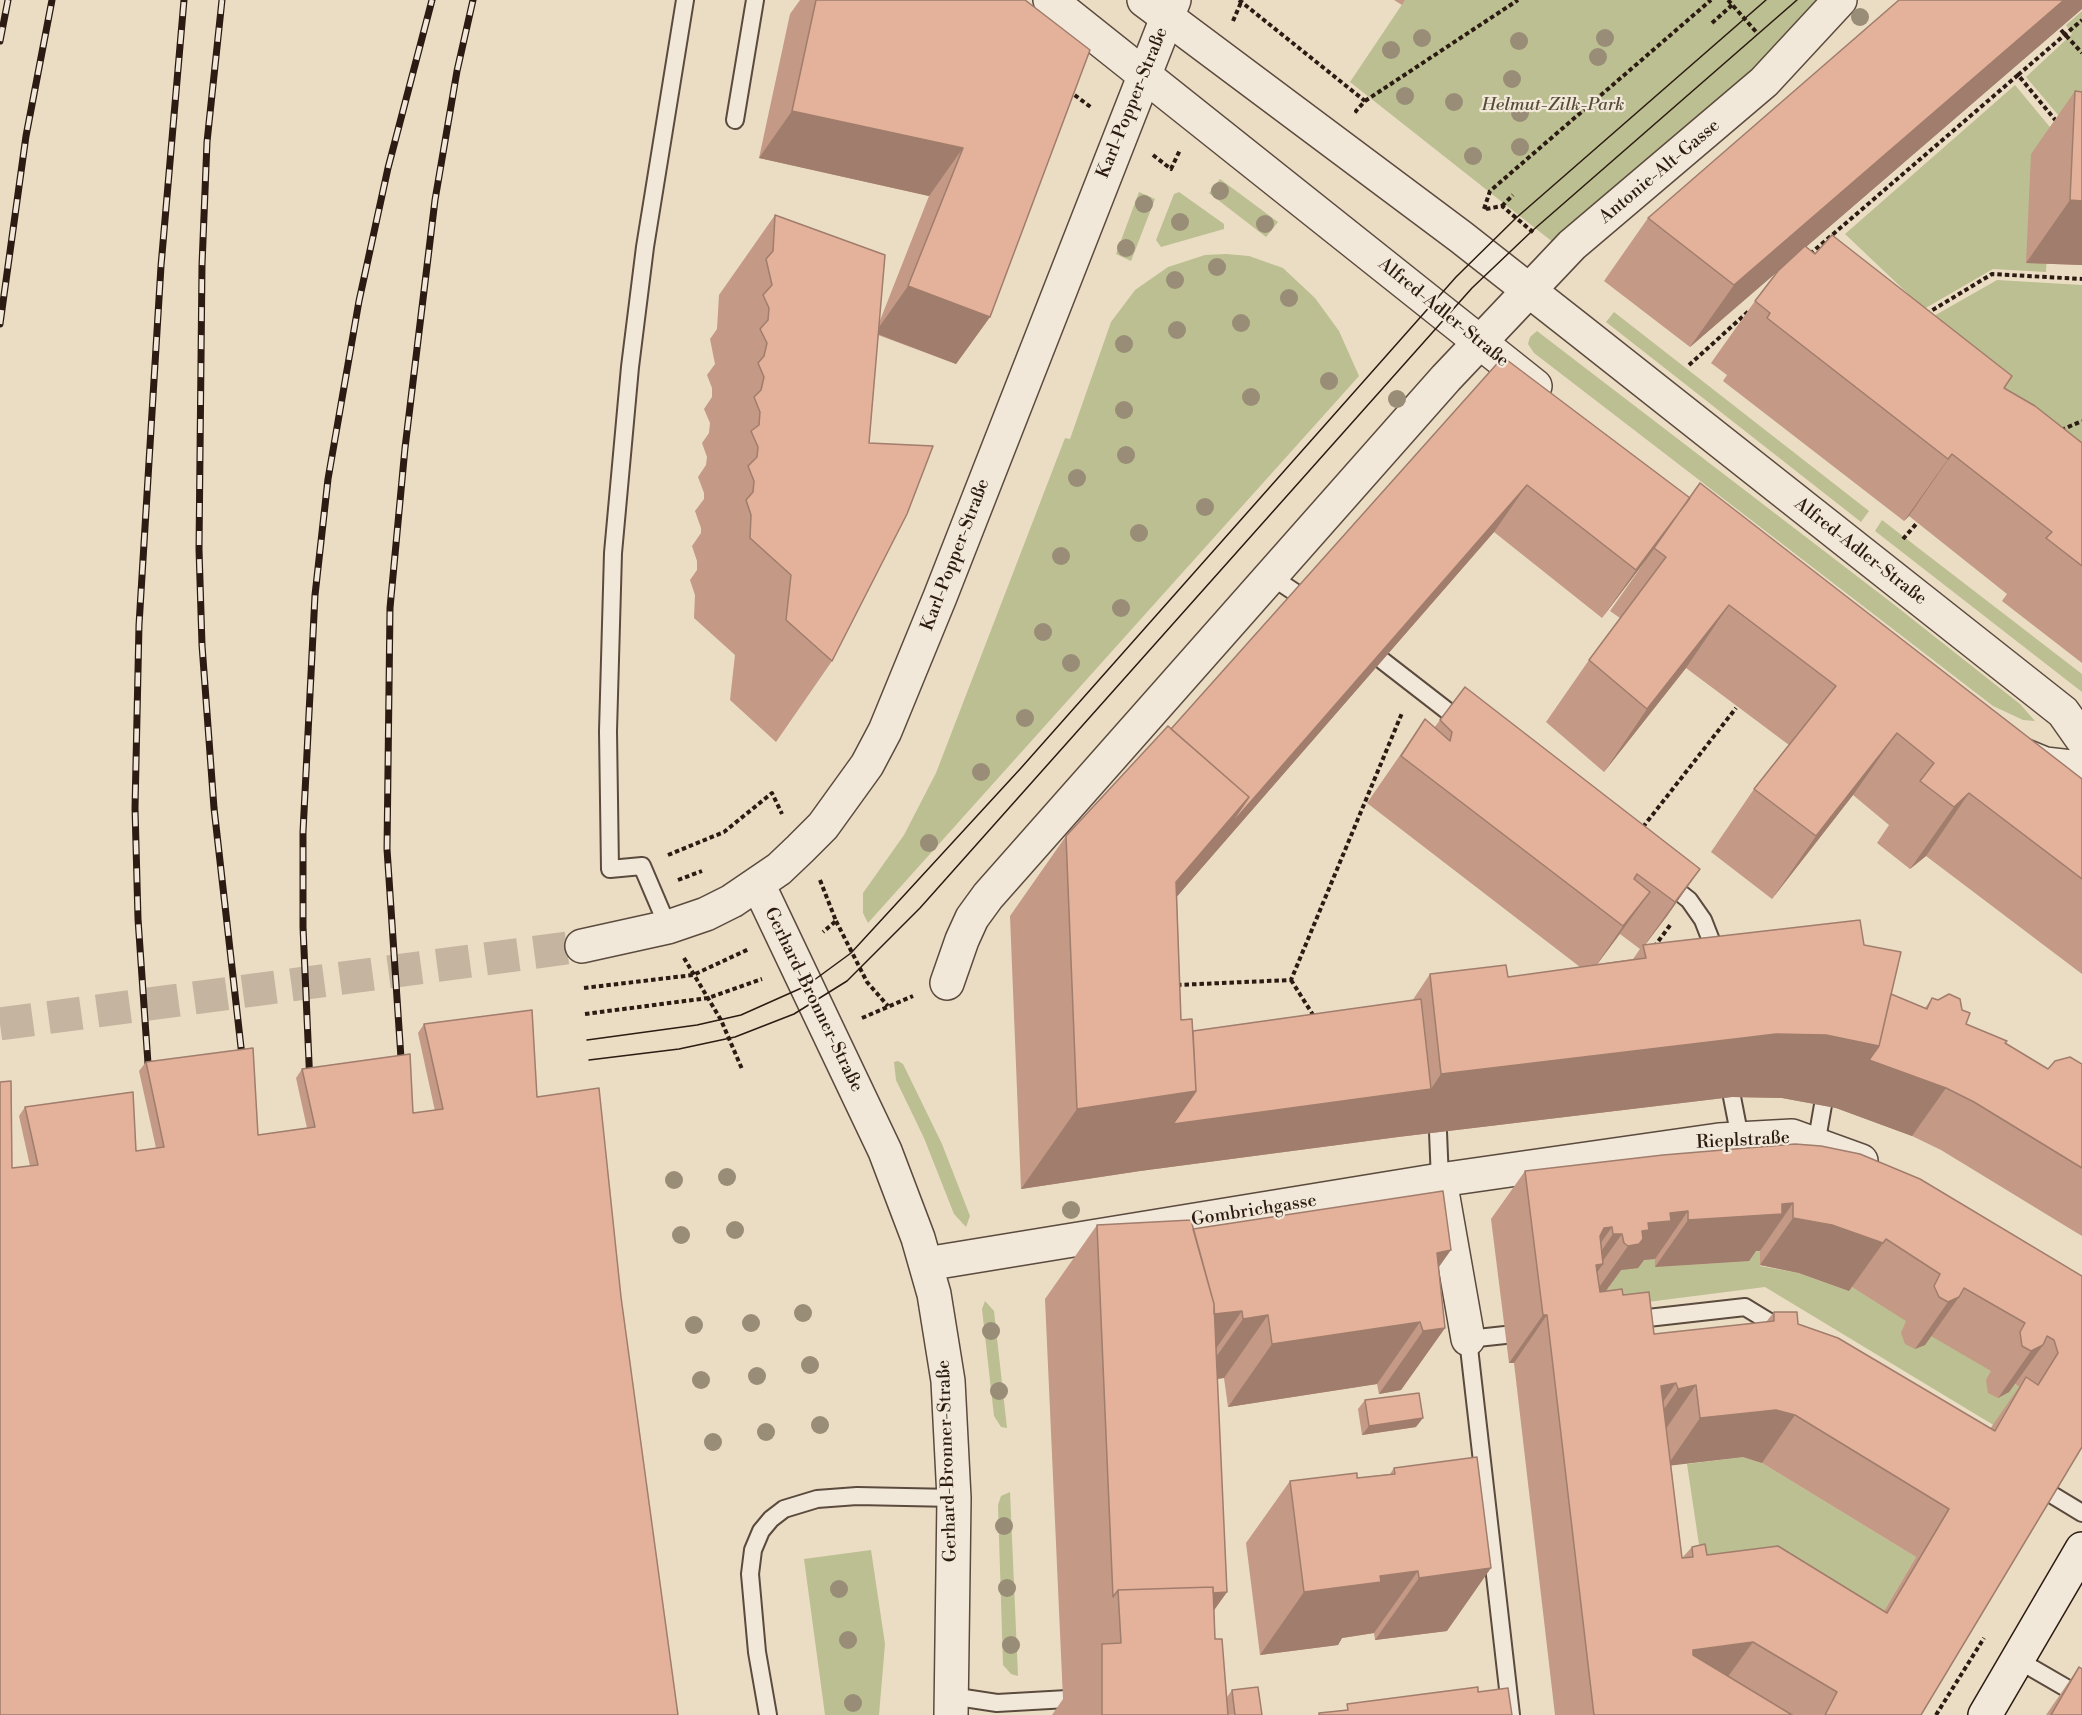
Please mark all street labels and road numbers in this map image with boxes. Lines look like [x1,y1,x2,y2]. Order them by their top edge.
street label: Karl-Popper-Straße [1093,24,1173,182]
street label: Antonie-Alt-Gasse [1595,115,1725,229]
street label: Alfred-Adler-Straße [1373,254,1513,372]
street label: Karl-Popper-Straße [917,476,995,634]
street label: Alfred-Adler-Straße [1790,494,1930,610]
street label: Gerhard-Bronner-Straße [759,904,867,1096]
street label: Rieplstraße [1696,1128,1790,1154]
street label: Gombrichgasse [1190,1190,1318,1232]
street label: Gerhard-Bronner-Straße [934,1359,962,1563]

